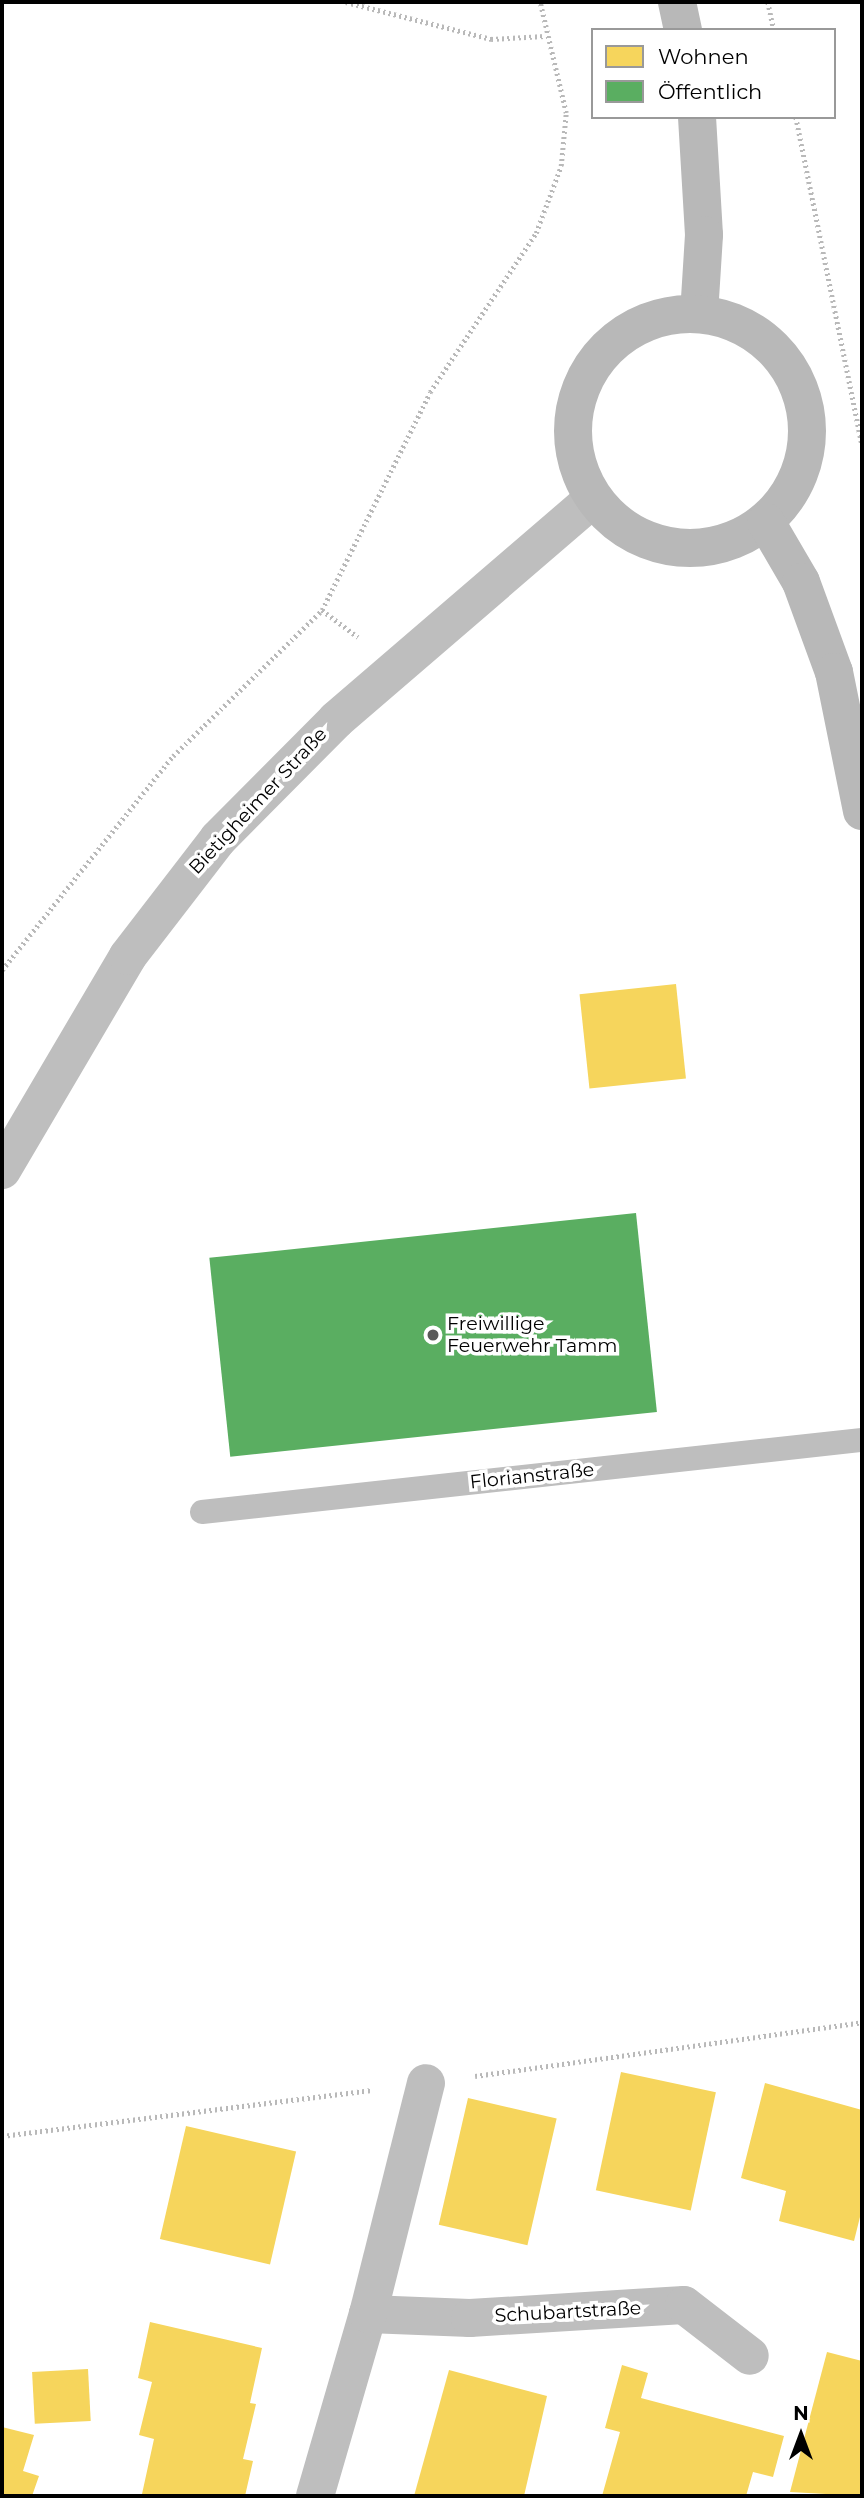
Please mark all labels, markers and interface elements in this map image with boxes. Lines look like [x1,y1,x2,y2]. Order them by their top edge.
legend [591,28,836,119]
text: Wohnen [658,44,749,69]
text: Öffentlich [658,79,762,104]
street label: Bietigheimer Straße [184,723,332,879]
place label: Freiwillige Feuerwehr Tamm [447,1313,618,1357]
marker: Freiwillige Feuerwehr Tamm [425,1327,441,1343]
street label: Florianstraße [469,1458,595,1494]
street label: Schubartstraße [494,2297,642,2327]
north arrow [766,2400,836,2470]
text: N [793,2402,809,2425]

